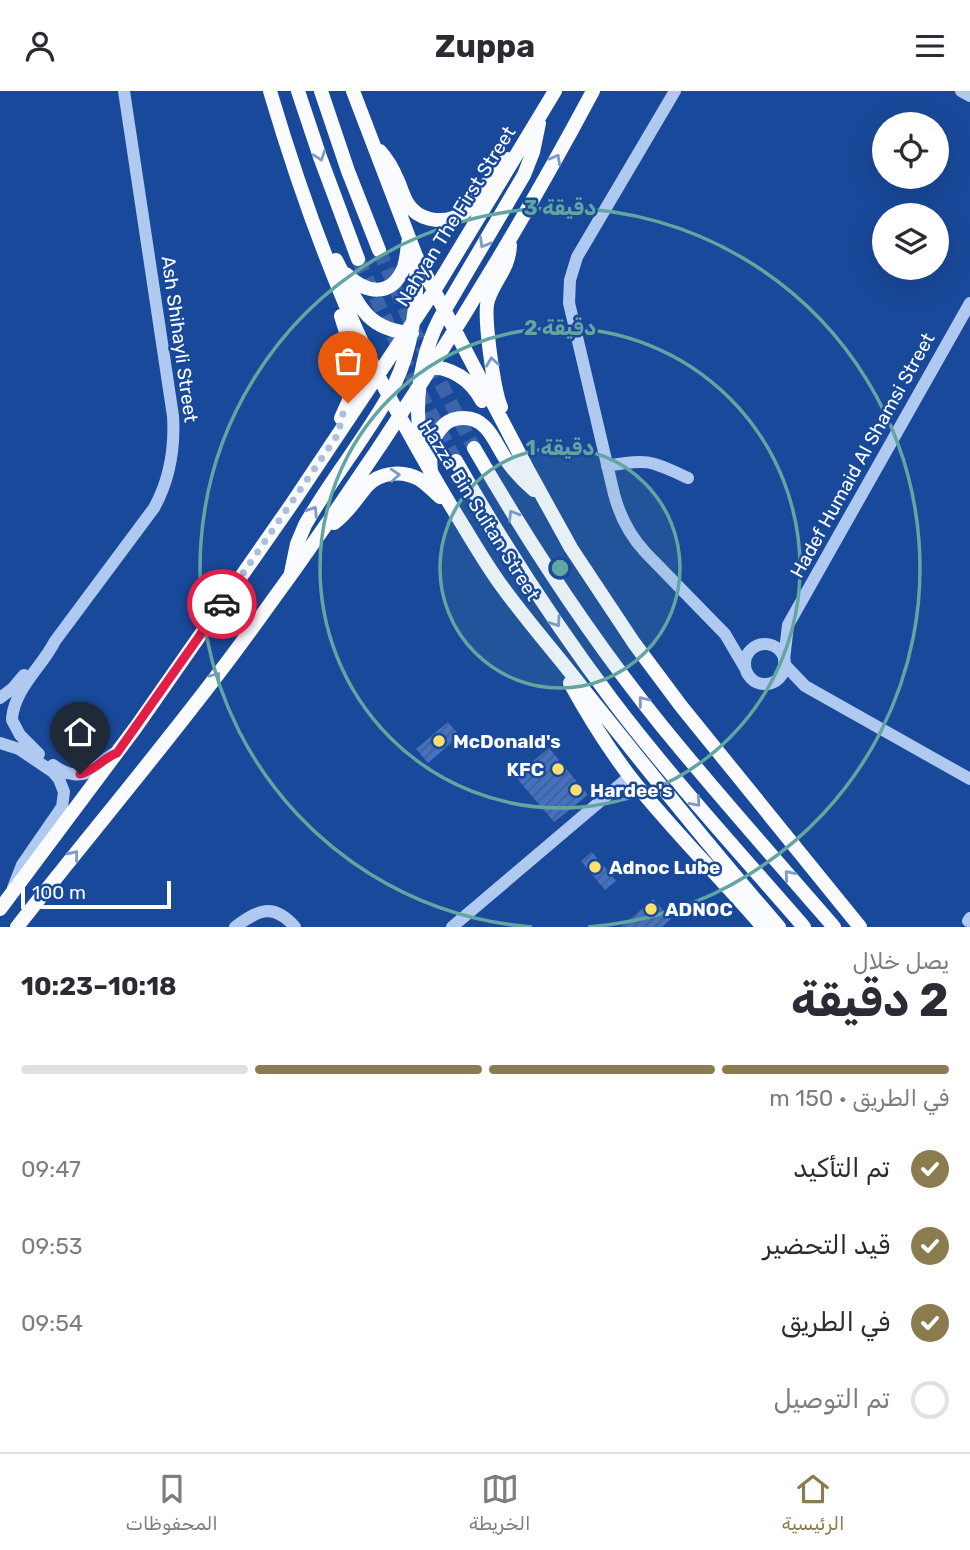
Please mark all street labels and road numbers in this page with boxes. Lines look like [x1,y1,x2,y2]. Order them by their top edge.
street label: Nahyan The First Street [390,121,521,311]
street label: Ash Shihayli Street [156,254,203,424]
street label: Hadef Humaid Al Shamsi Street [785,328,940,582]
street label: Hazza Bin Sultan Street [414,416,545,605]

